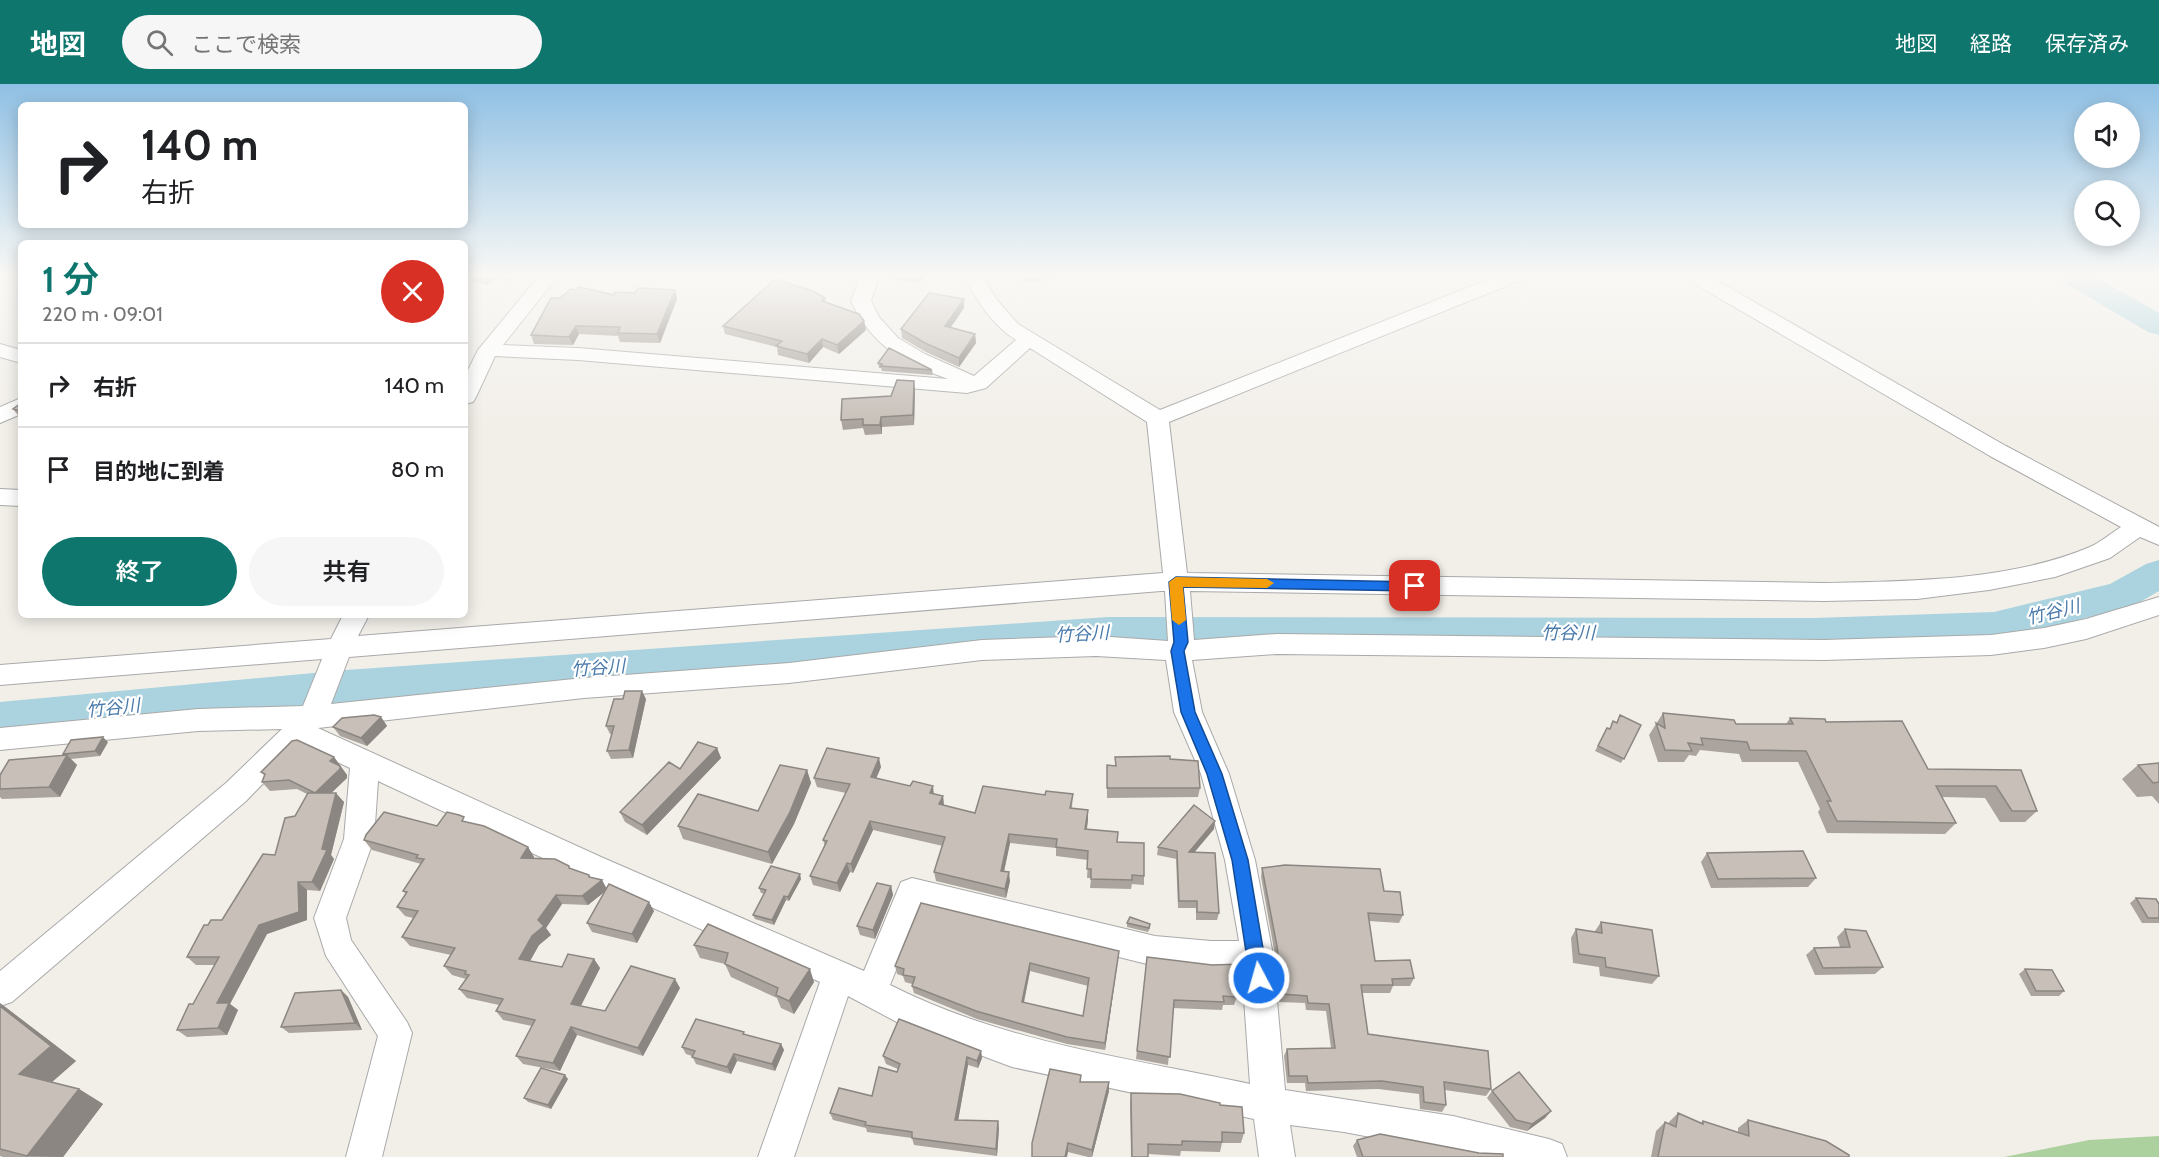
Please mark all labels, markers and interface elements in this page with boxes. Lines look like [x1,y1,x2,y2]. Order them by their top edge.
search box [122,15,542,69]
icon: search [143,26,176,59]
text: 地図 [30,27,86,61]
text: ここで検索 [191,31,301,58]
text: 地図 [1895,31,1937,56]
text: 経路 [1970,31,2012,56]
text: 保存済み [2045,31,2129,56]
map controls [2074,102,2140,246]
button: sound [2074,102,2140,168]
text: 140 m [141,119,258,171]
icon: right [42,126,120,204]
text: 右折 [141,176,195,209]
button: search [2074,180,2140,246]
text: 1 分 [42,257,99,301]
button: close [381,260,444,323]
text: 220 m · 09:01 [42,302,163,326]
icon: right [42,369,75,402]
text: 140 m [385,372,444,399]
text: 右折 [93,374,137,401]
icon: arrive [42,453,75,486]
text: 80 m [391,456,444,483]
text: 目的地に到着 [93,458,225,485]
button: 終了 [42,537,237,606]
button: 共有 [249,537,444,606]
pin [1389,560,1440,611]
icon: arrive [1398,569,1431,602]
water label: 竹谷川 [2024,594,2084,629]
water label: 竹谷川 [1054,621,1112,646]
water label: 竹谷川 [1541,622,1597,644]
water label: 竹谷川 [570,655,628,681]
water label: 竹谷川 [85,694,143,722]
position arrow [1227,946,1291,1010]

